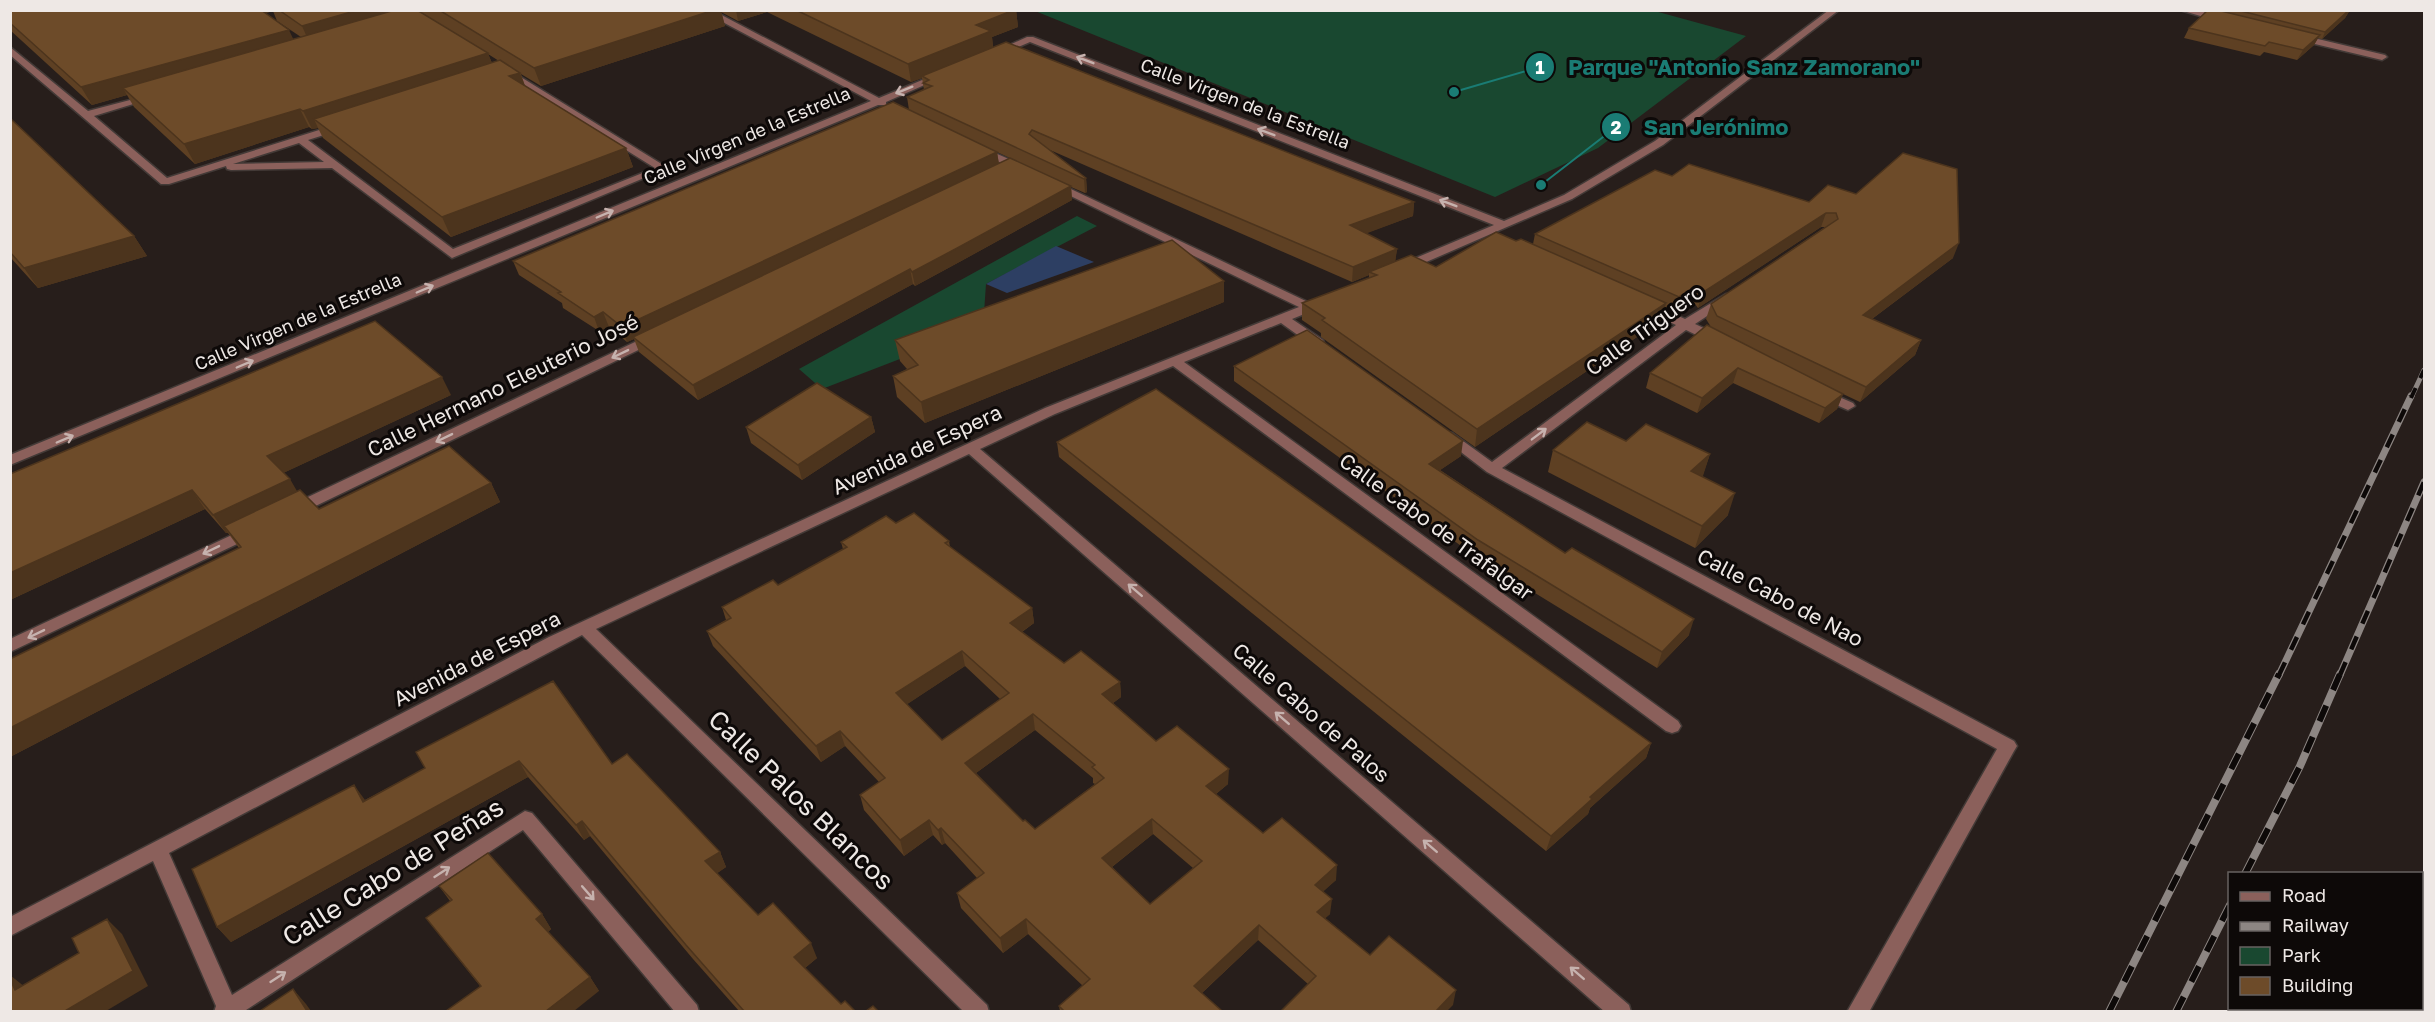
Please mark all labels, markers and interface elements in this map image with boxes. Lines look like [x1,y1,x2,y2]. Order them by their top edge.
callout: Parque "Antonio Sanz Zamorano" [1525,47,1932,87]
street label: Calle Virgen de la Estrella [1137,53,1353,153]
text: Parque "Antonio Sanz Zamorano" [1568,53,1920,80]
one-way arrow [1076,54,1094,65]
text: 1 [1535,56,1545,78]
street label: Calle Virgen de la Estrella [640,81,853,189]
one-way arrow [895,86,913,97]
callout: San Jerónimo [1601,107,1800,147]
text: San Jerónimo [1643,113,1789,140]
text: 2 [1611,116,1622,138]
one-way arrow [1257,125,1276,136]
one-way arrow [1439,197,1457,208]
one-way arrow [595,208,613,219]
street label: Calle Virgen de la Estrella [191,267,404,375]
street label: Calle Triguero [1580,277,1709,381]
one-way arrow [415,283,433,294]
street label: Calle Hermano Eleuterio José [363,308,642,462]
one-way arrow [611,348,629,360]
one-way arrow [235,358,253,369]
street label: Avenida de Espera [828,398,1006,500]
one-way arrow [1531,427,1547,440]
one-way arrow [435,432,453,444]
one-way arrow [55,433,73,444]
street label: Calle Cabo de Trafalgar [1334,447,1539,605]
street label: Calle Cabo de Nao [1693,542,1868,652]
one-way arrow [203,544,221,556]
one-way arrow [1127,584,1143,597]
street label: Avenida de Espera [389,605,564,711]
one-way arrow [27,629,45,640]
street label: Calle Cabo de Palos [1228,637,1396,788]
street label: Calle Palos Blancos [702,703,900,896]
one-way arrow [1275,711,1290,725]
street label: Calle Cabo de Peñas [277,791,509,952]
one-way arrow [1422,839,1438,852]
one-way arrow [433,866,450,878]
legend [2228,872,2423,1010]
text: Road [2282,884,2326,906]
one-way arrow [581,885,594,901]
text: Railway [2282,914,2349,936]
text: Park [2282,944,2321,966]
one-way arrow [1570,966,1585,980]
one-way arrow [269,971,285,983]
text: Building [2282,974,2353,996]

